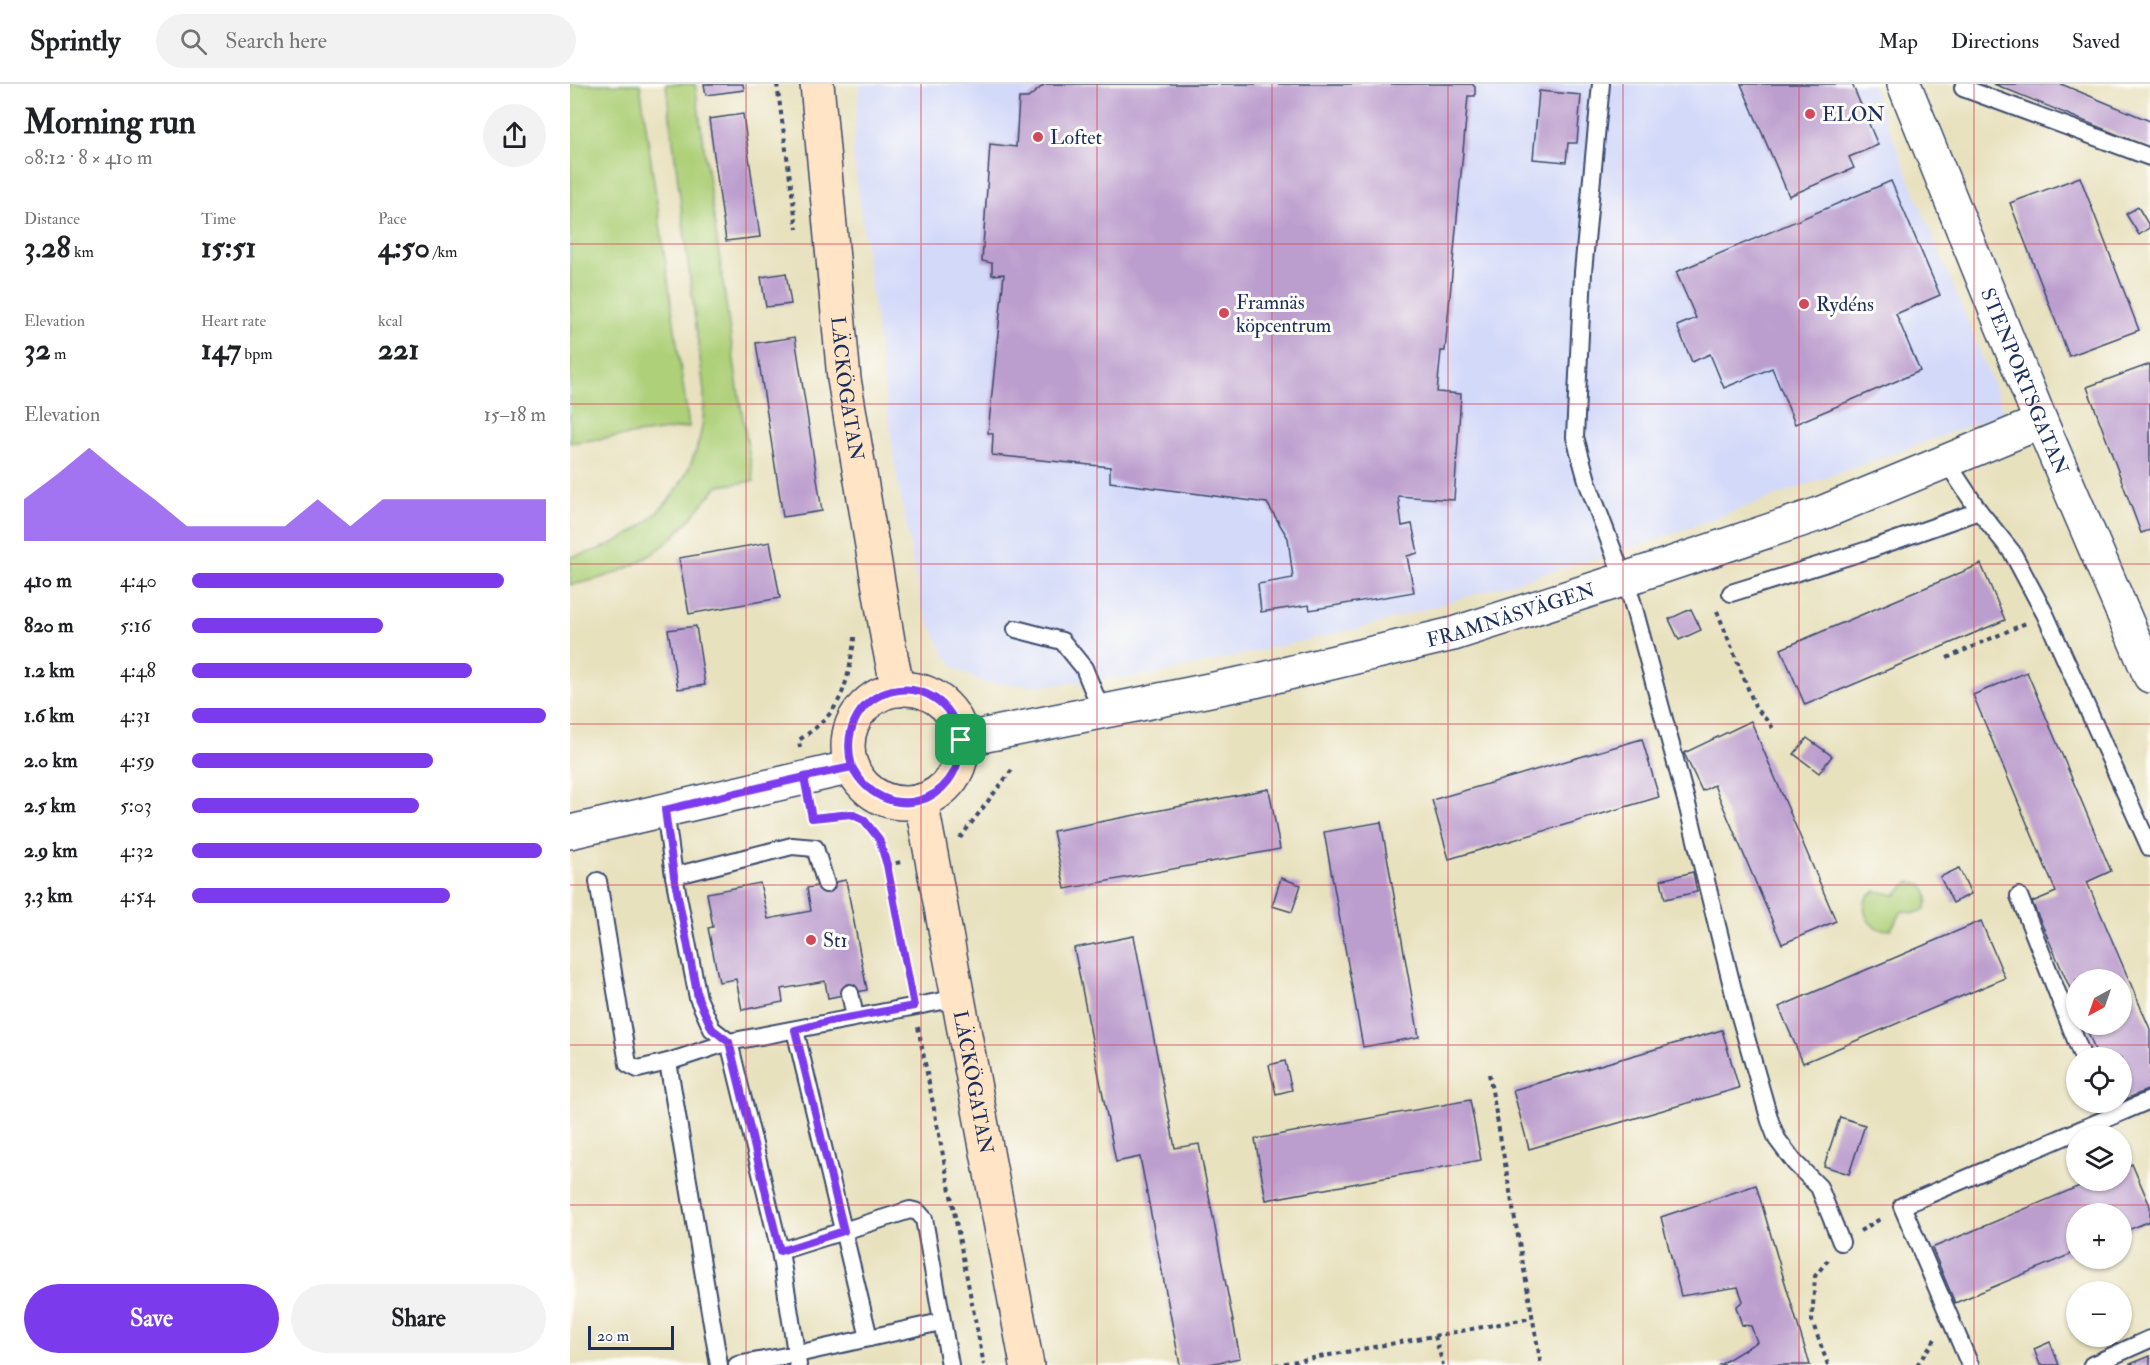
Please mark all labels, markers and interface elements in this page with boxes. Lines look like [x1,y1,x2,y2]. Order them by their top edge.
search box [156,14,576,68]
text: Sprintly [30,24,120,59]
icon: search [177,25,210,58]
text: Search here [225,27,327,55]
text: Map [1878,28,1918,55]
text: Directions [1951,28,2039,55]
text: Saved [2072,28,2120,55]
text: Morning run [24,102,196,143]
place label: ELON [1822,102,1885,127]
button: share [483,104,546,167]
marker: ELON [1803,107,1817,121]
place label: Loftet [1050,125,1103,150]
marker: Loftet [1031,130,1045,144]
text: 08:12 · 8 × 410 m [24,145,153,170]
text: Distance [24,209,80,229]
text: Time [201,209,236,229]
text: Pace [378,209,407,229]
text: 3.28 [24,229,71,266]
text: 15:51 [201,229,256,266]
text: 4:50 [378,229,430,266]
text: km [71,242,94,262]
text: /km [430,242,457,262]
street label: STENPORTSGATAN [1975,284,2074,479]
place label: Framnäs köpcentrum [1236,290,1332,339]
place label: Rydéns [1816,292,1874,317]
marker: Rydéns [1797,297,1811,311]
marker: Framnäs köpcentrum [1217,306,1231,320]
text: Elevation [24,311,85,331]
text: Heart rate [201,311,266,331]
text: kcal [378,311,403,331]
street label: LÄCKÖGATAN [825,315,870,463]
text: 32 [24,331,51,368]
text: 147 [201,331,241,368]
text: 221 [378,331,419,368]
text: m [51,344,67,364]
text: bpm [241,344,273,364]
text: Elevation [24,402,100,427]
text: 15–18 m [484,402,546,427]
text: 410 m [24,568,72,593]
text: 4:40 [120,568,157,593]
street label: FRAMNÄSVÄGEN [1424,577,1598,653]
text: 820 m [24,613,74,638]
text: 5:16 [120,613,151,638]
text: 1.2 km [24,658,74,683]
text: 4:48 [120,658,156,683]
text: 1.6 km [24,703,74,728]
text: 4:31 [120,703,151,728]
pin [935,714,986,765]
icon: arrive [944,723,977,756]
text: 2.0 km [24,748,78,773]
text: 4:59 [120,748,155,773]
text: 2.5 km [24,793,76,818]
text: 5:03 [120,793,152,818]
text: 2.9 km [24,838,78,863]
text: 4:32 [120,838,154,863]
text: 3.3 km [24,883,72,908]
text: 4:54 [120,883,155,908]
place label: St1 [823,928,848,953]
marker: St1 [804,933,818,947]
north arrow [2066,969,2132,1035]
map controls [2066,969,2132,1347]
street label: LÄCKÖGATAN [948,1008,999,1156]
button: locate [2066,1047,2132,1113]
button: layers [2066,1125,2132,1191]
button: + [2066,1203,2132,1269]
button: − [2066,1281,2132,1347]
button: Save [24,1284,279,1353]
button: Share [291,1284,546,1353]
scale bar [588,1323,674,1350]
text: 20 m [597,1326,629,1346]

